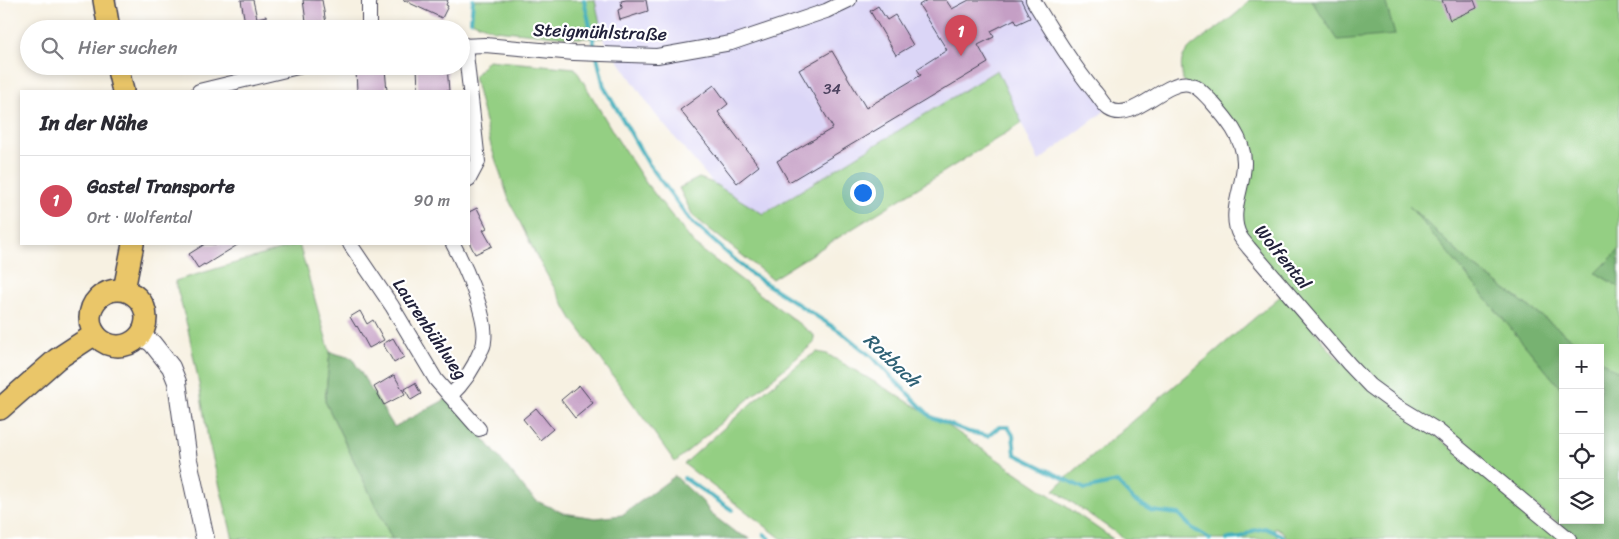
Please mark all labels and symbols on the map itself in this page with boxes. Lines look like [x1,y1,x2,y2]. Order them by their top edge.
street label: Steigmühlstraße [533,14,667,50]
pin: 1 [945,15,977,56]
house number: 34 [823,76,841,102]
your location [850,180,876,206]
street label: Wolfental [1246,217,1320,298]
street label: Laurenbühlweg [384,271,476,387]
water label: Rotbach [856,325,930,397]

